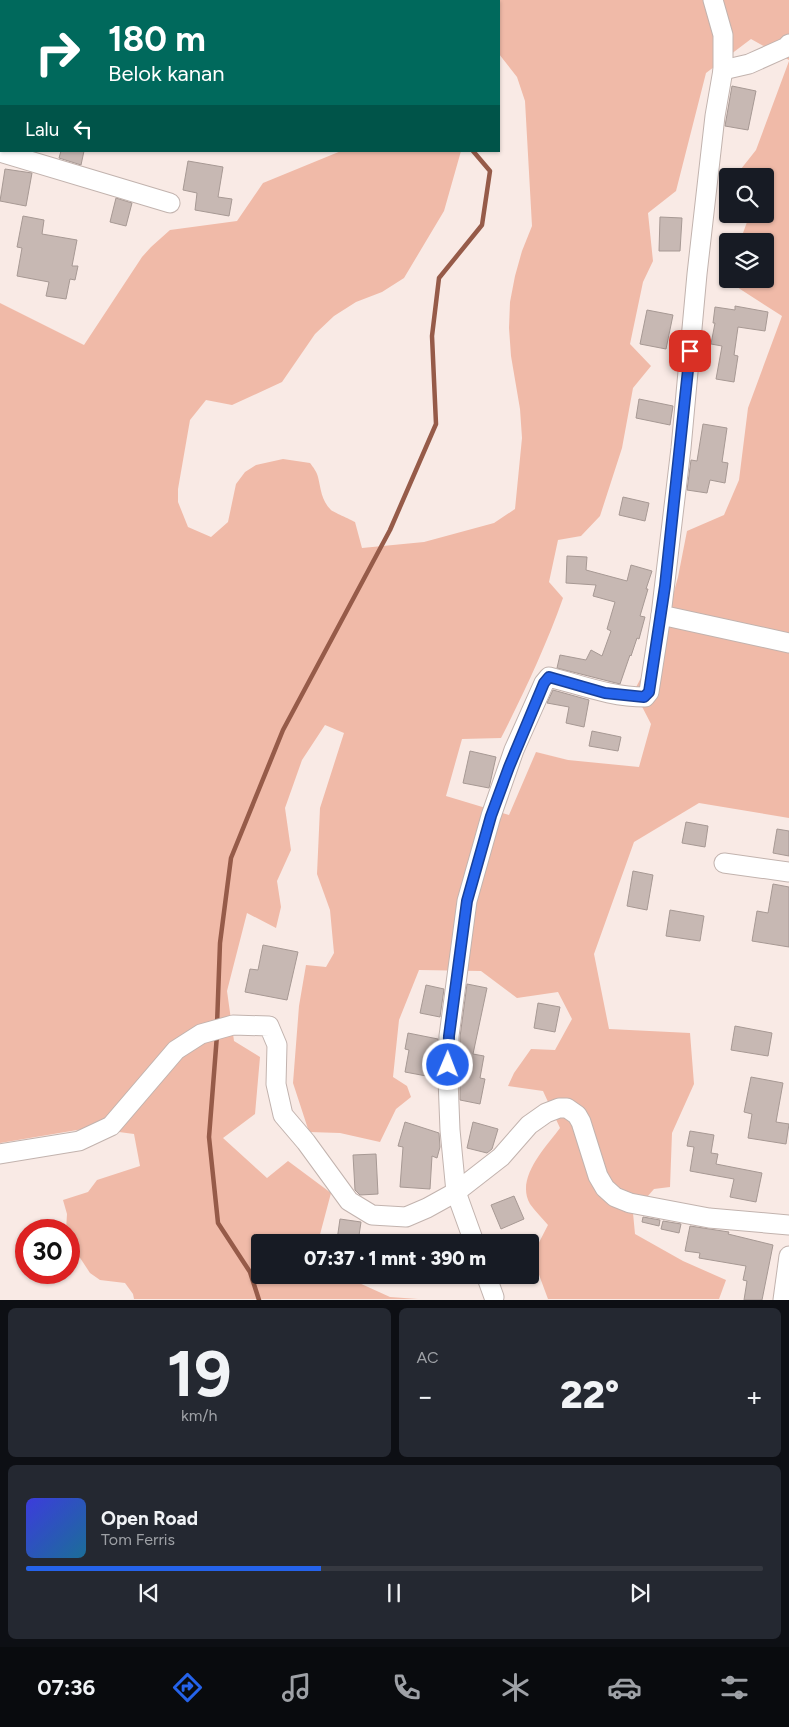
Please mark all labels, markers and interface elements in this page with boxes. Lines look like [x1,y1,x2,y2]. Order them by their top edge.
text: 180 m [108,18,206,60]
icon: right [25,20,90,85]
text: Belok kanan [108,60,225,87]
icon: left [69,115,97,143]
text: Lalu [25,118,59,141]
map controls [719,168,774,288]
button: search [719,168,774,223]
button: layers [719,233,774,288]
pin [669,330,711,372]
icon: arrive [676,337,704,365]
position arrow [421,1038,473,1090]
speed limit sign: 30 [15,1219,80,1284]
text: 07:37 · 1 mnt · 390 m [304,1247,486,1270]
text: 19 [167,1334,232,1412]
text: AC [417,1348,439,1367]
text: 22° [560,1372,619,1418]
text: − [417,1379,434,1413]
text: + [746,1379,763,1413]
text: km/h [181,1406,218,1425]
text: Open Road [101,1507,198,1530]
text: Tom Ferris [101,1530,175,1549]
icon: previous [135,1579,163,1607]
icon: pause [380,1579,408,1607]
icon: next [626,1579,654,1607]
icon: directions [170,1670,205,1705]
icon: music [279,1670,314,1705]
icon: phone [389,1670,424,1705]
icon: climate [498,1670,533,1705]
icon: car [607,1670,642,1705]
icon: filters [717,1670,752,1705]
text: 07:36 [37,1674,95,1701]

